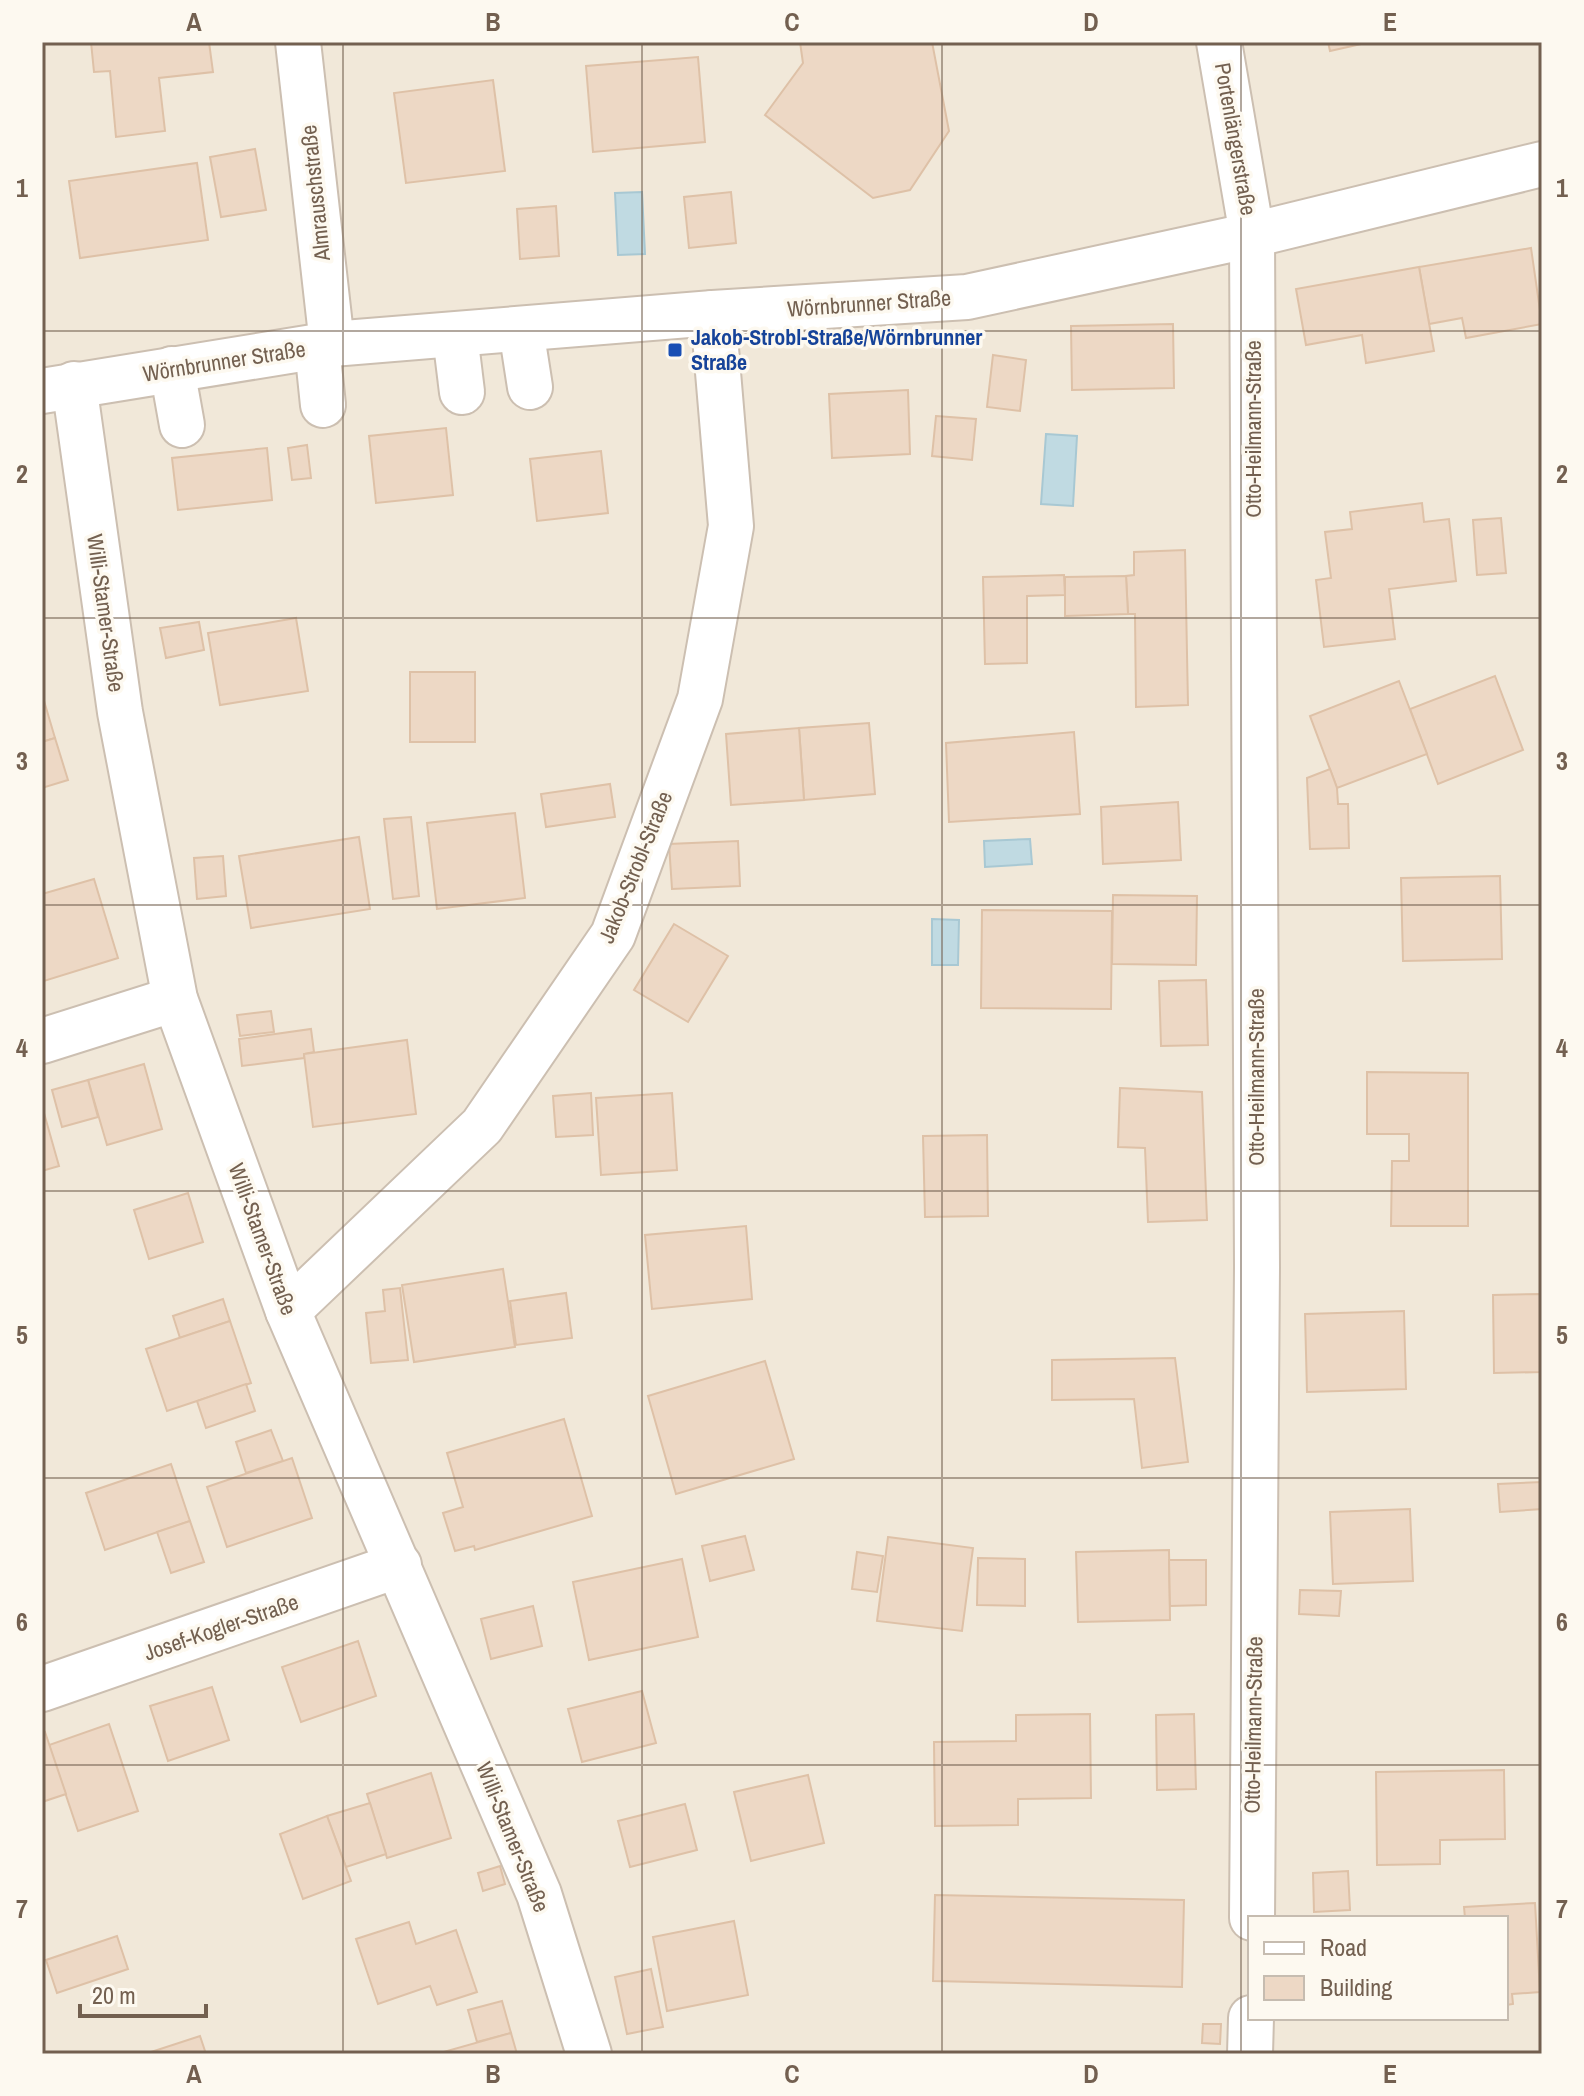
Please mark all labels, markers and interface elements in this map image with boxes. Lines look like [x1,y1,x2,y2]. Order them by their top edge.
text: A [186,4,202,39]
text: B [485,4,501,39]
text: C [784,4,800,39]
text: D [1083,4,1099,39]
text: E [1383,4,1397,39]
street label: Portenlängerstraße [1208,60,1264,218]
street label: Almrauschstraße [293,124,337,263]
text: 1 [16,170,28,205]
text: 1 [1556,170,1568,205]
street label: Wörnbrunner Straße [786,282,952,324]
place label: Jakob-Strobl-Straße/Wörnbrunner Straße [691,322,982,377]
street label: Wörnbrunner Straße [141,333,307,389]
street label: Otto-Heilmann-Straße [1238,340,1268,518]
marker: Jakob-Strobl-Straße/Wörnbrunner Straße [666,341,684,359]
text: 2 [16,456,28,491]
text: 2 [1556,456,1568,491]
street label: Willi-Stamer-Straße [80,532,132,694]
text: 3 [16,743,28,778]
text: 3 [1556,743,1568,778]
street label: Jakob-Strobl-Straße [591,787,679,947]
street label: Otto-Heilmann-Straße [1241,988,1271,1166]
text: 4 [16,1030,28,1065]
text: 4 [1556,1030,1568,1065]
street label: Willi-Stamer-Straße [222,1159,304,1319]
text: 5 [16,1317,28,1352]
text: 5 [1556,1317,1568,1352]
street label: Josef-Kogler-Straße [140,1587,302,1667]
text: 6 [16,1604,28,1639]
text: 6 [1556,1604,1568,1639]
street label: Otto-Heilmann-Straße [1236,1636,1270,1814]
street label: Willi-Stamer-Straße [469,1757,557,1917]
text: 7 [16,1891,28,1926]
text: 7 [1556,1891,1568,1926]
legend [1248,1916,1508,2020]
text: Road [1320,1931,1367,1963]
scale bar [80,1968,206,2018]
text: Building [1320,1971,1392,2003]
text: 20 m [92,1979,136,2011]
text: A [186,2056,202,2091]
text: B [485,2056,501,2091]
text: C [784,2056,800,2091]
text: D [1083,2056,1099,2091]
text: E [1383,2056,1397,2091]

